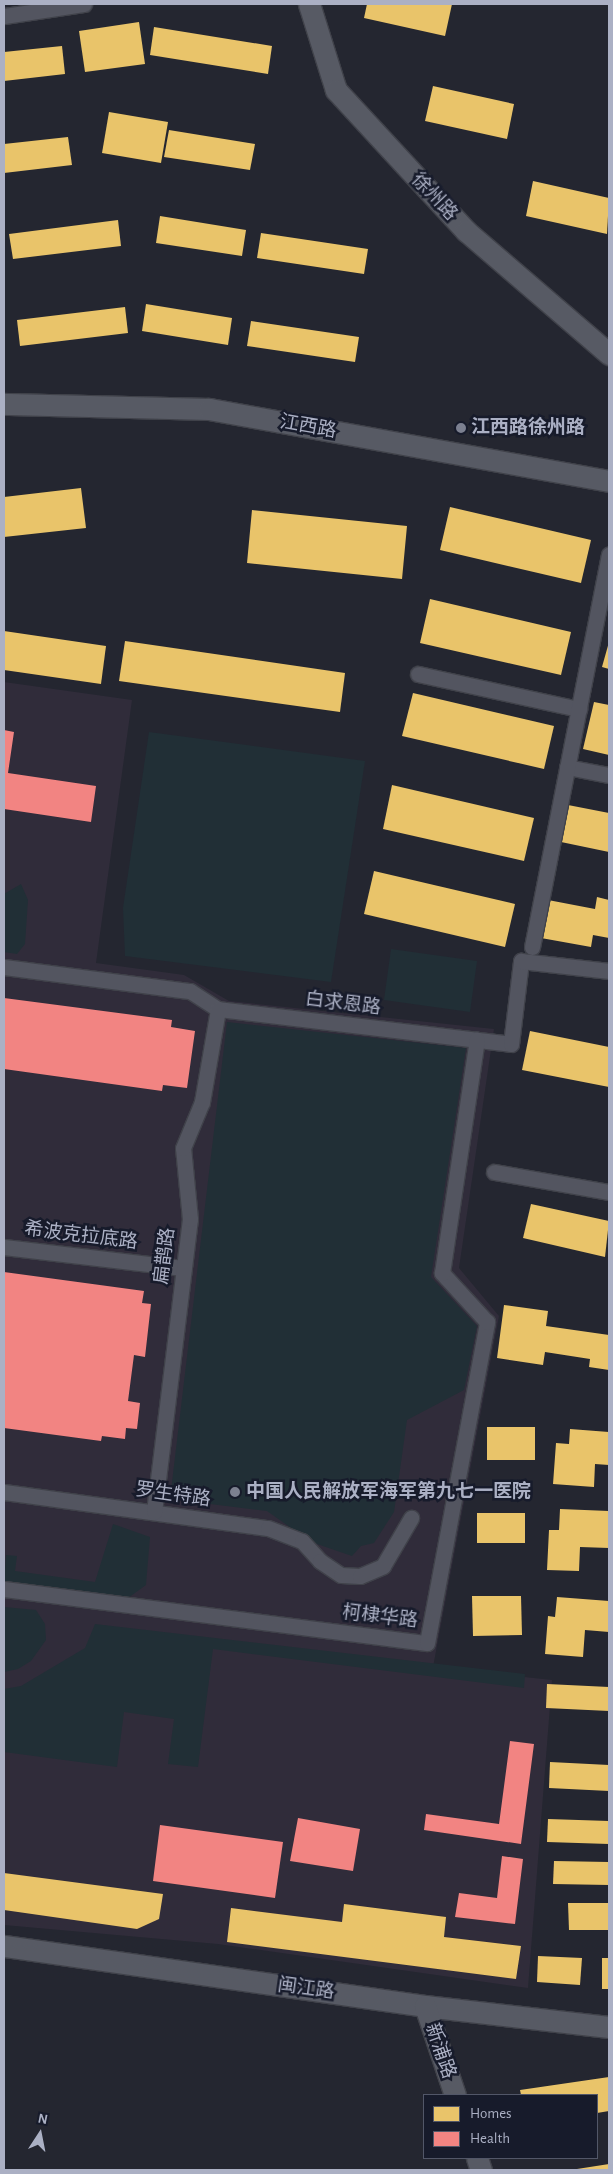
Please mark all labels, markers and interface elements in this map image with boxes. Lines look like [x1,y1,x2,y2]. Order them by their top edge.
street label: 徐州路 [406,168,462,226]
street label: 江西路 [278,411,338,443]
place label: 江西路徐州路 [471,417,585,439]
marker: 江西路徐州路 [455,422,467,434]
street label: 白求恩路 [304,988,382,1020]
street label: 希波克拉底路 [23,1218,139,1254]
street label: 扁鹊路 [150,1226,180,1286]
street label: 罗生特路 [134,1478,212,1512]
place label: 中国人民解放军海军第九七一医院 [246,1481,531,1503]
marker: 中国人民解放军海军第九七一医院 [228,1485,242,1499]
street label: 柯棣华路 [341,1601,419,1633]
street label: 闽江路 [276,1974,336,2004]
street label: 新浦路 [420,2020,460,2082]
legend [423,2094,598,2159]
text: Homes [470,2106,512,2121]
north arrow [15,2109,65,2159]
text: N [37,2111,49,2127]
text: Health [470,2131,510,2146]

